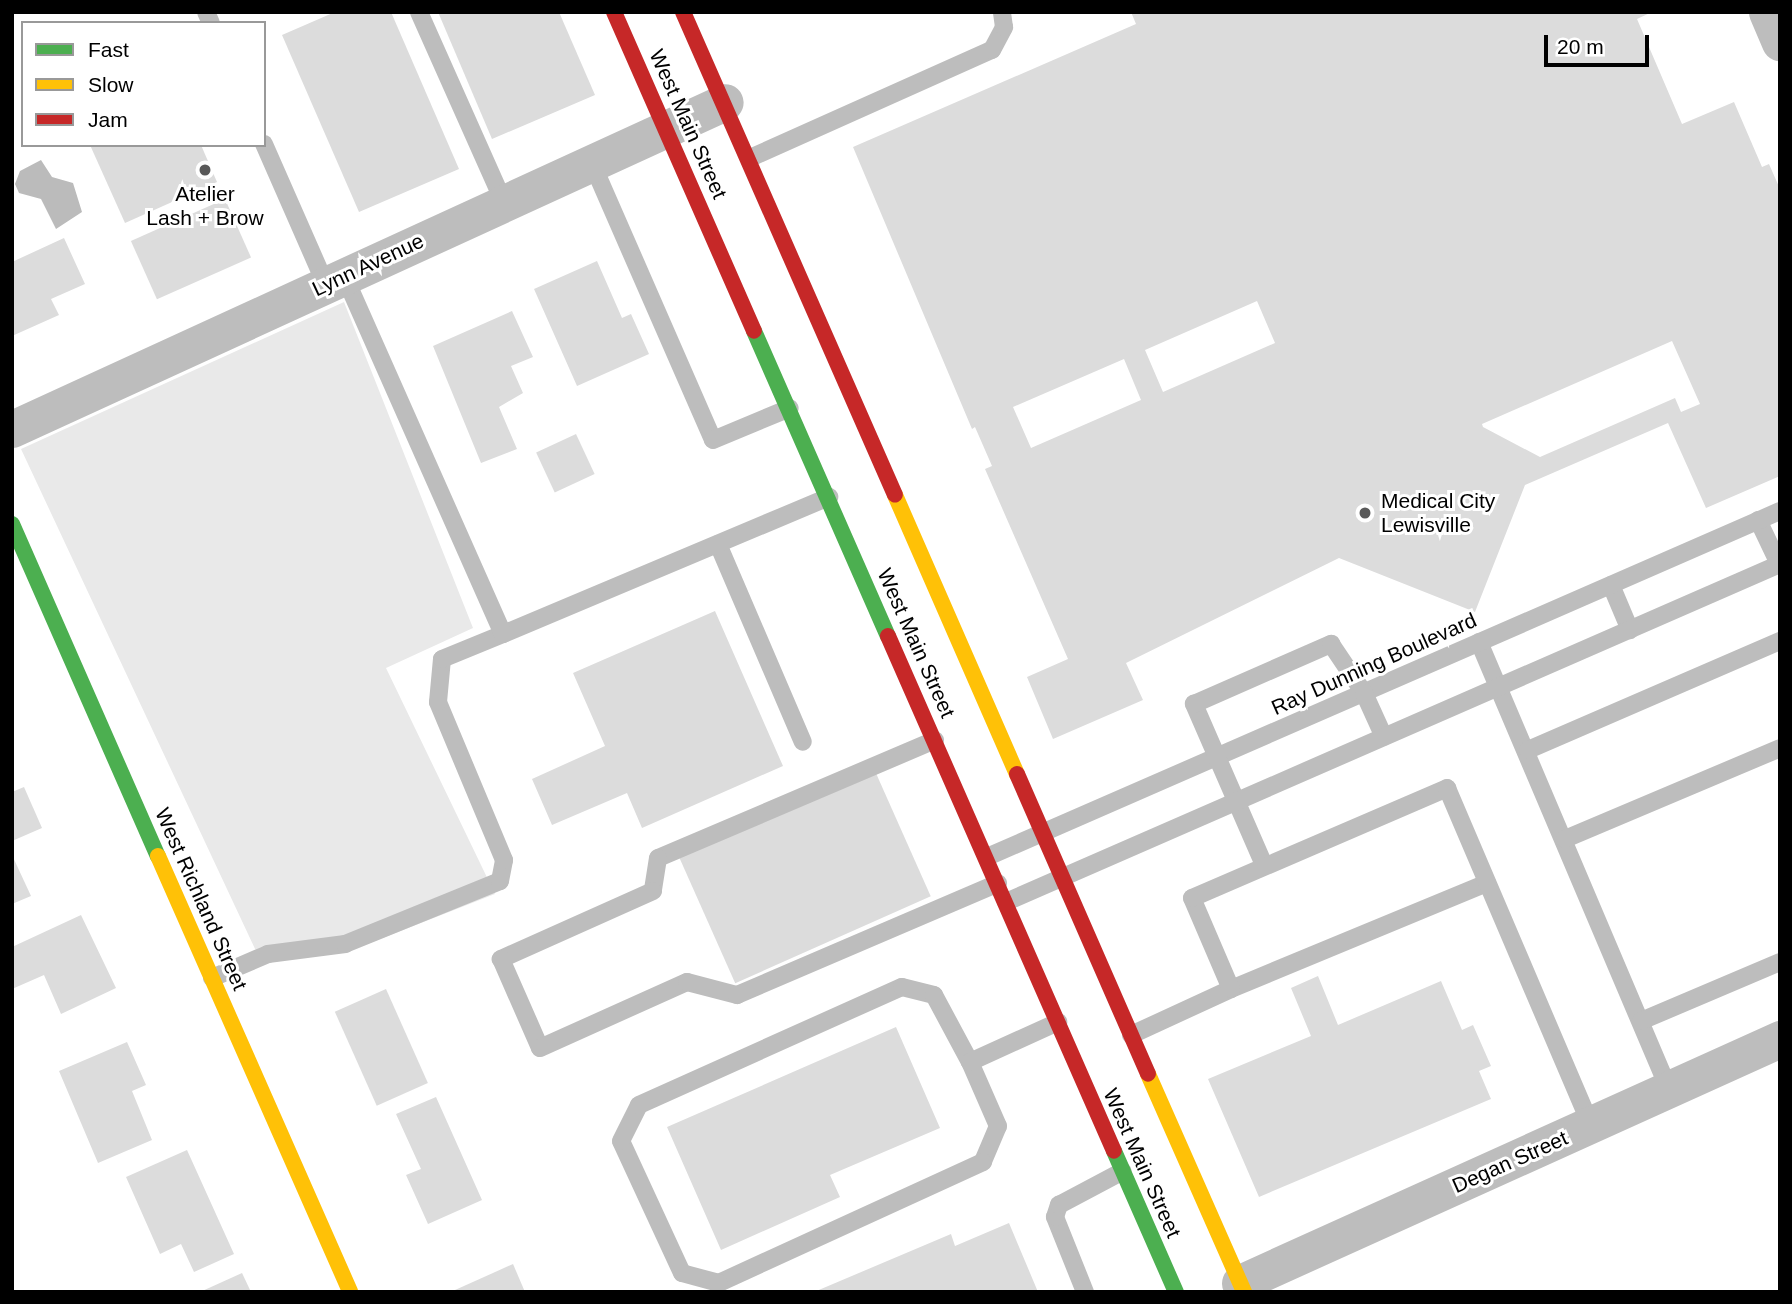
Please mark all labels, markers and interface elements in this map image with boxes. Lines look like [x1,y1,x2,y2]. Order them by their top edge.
legend [21,21,266,147]
scale bar [1547,21,1652,65]
text: 20 m [1557,35,1604,58]
text: Fast [88,38,129,61]
street label: West Main Street [644,45,732,203]
text: Slow [88,73,134,96]
text: Jam [88,108,128,131]
marker: Atelier Lash + Brow [197,162,213,178]
place label: Atelier Lash + Brow [146,181,264,231]
street label: Lynn Avenue [308,228,428,302]
place label: Medical City Lewisville [1381,488,1495,538]
marker: Medical City Lewisville [1355,503,1375,523]
street label: West Main Street [872,564,960,722]
street label: Ray Dunning Boulevard [1268,607,1480,721]
street label: West Richland Street [149,804,253,994]
street label: West Main Street [1098,1084,1186,1242]
street label: Degan Street [1448,1125,1572,1199]

